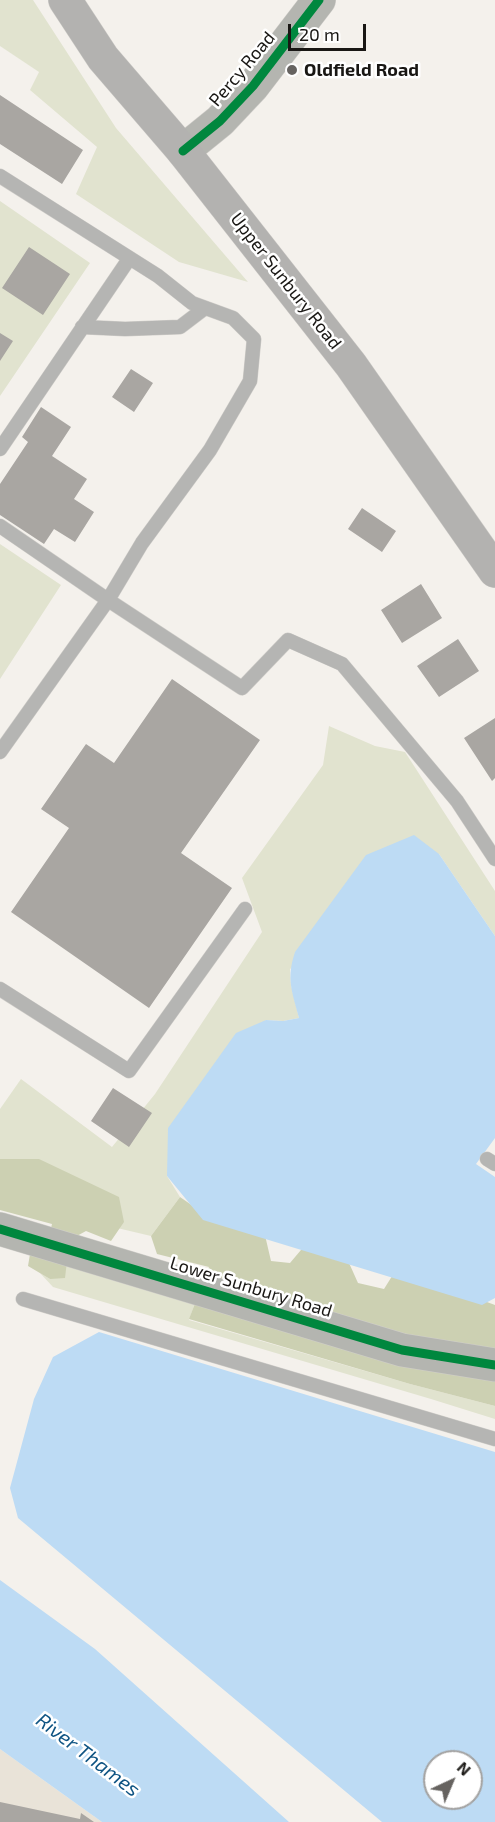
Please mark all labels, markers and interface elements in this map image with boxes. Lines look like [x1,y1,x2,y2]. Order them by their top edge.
scale bar [291,12,369,50]
text: 20 m [299,23,340,45]
street label: Percy Road [204,27,280,111]
place label: Oldfield Road [304,59,419,81]
marker: Oldfield Road [285,63,299,77]
street label: Upper Sunbury Road [226,208,346,354]
street label: Lower Sunbury Road [167,1252,335,1322]
water label: River Thames [31,1708,145,1802]
north arrow [423,1750,483,1810]
text: N [454,1757,475,1779]

